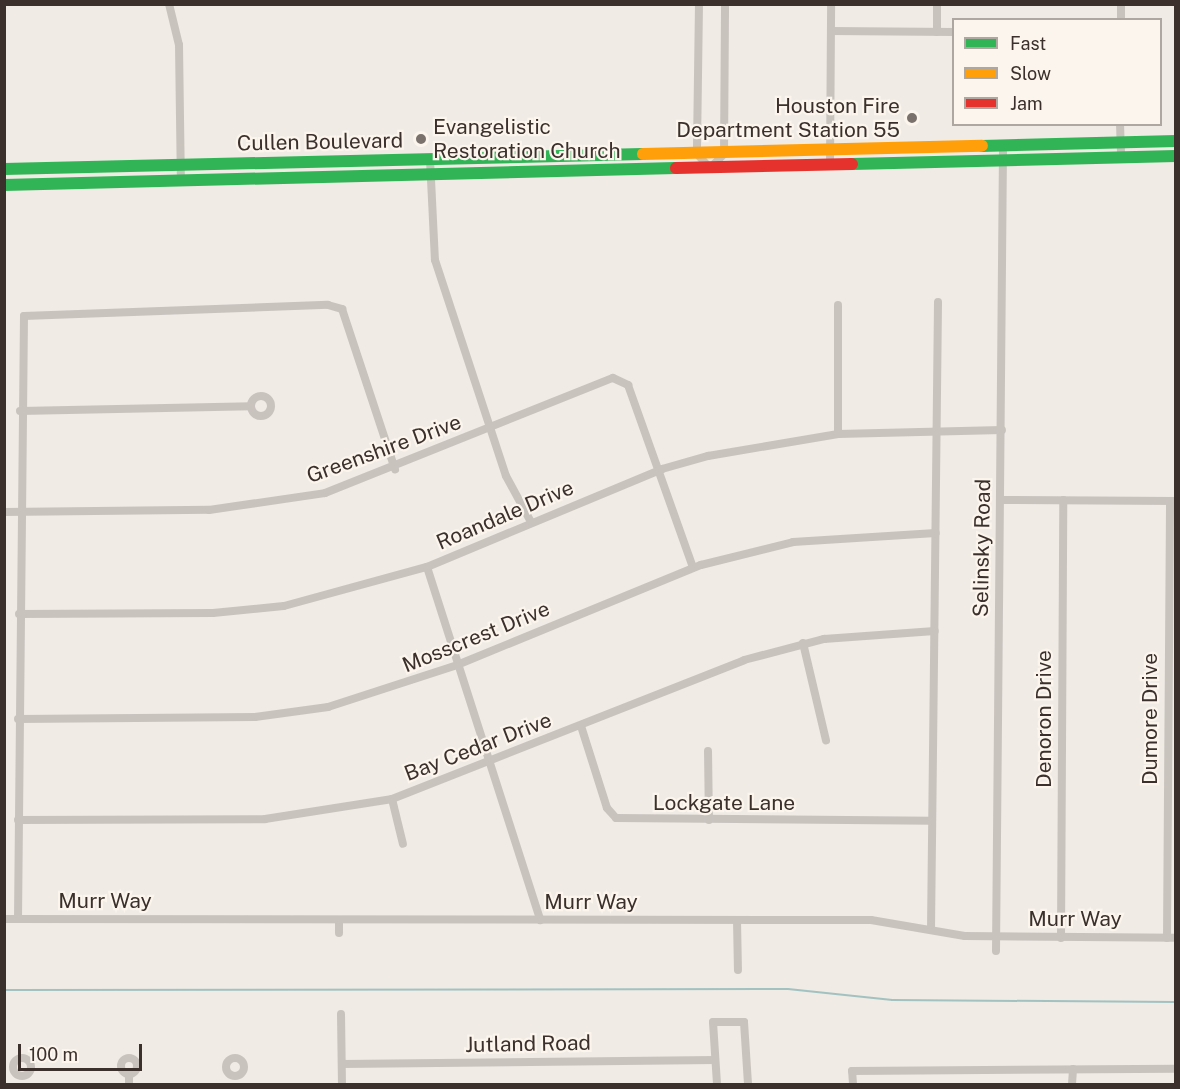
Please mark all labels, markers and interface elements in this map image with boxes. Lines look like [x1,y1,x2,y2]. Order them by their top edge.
legend [952,18,1162,126]
text: Fast [1010,33,1046,54]
text: Slow [1010,63,1051,84]
place label: Houston Fire Department Station 55 [676,93,900,143]
text: Jam [1010,93,1043,114]
marker: Houston Fire Department Station 55 [905,111,919,125]
place label: Evangelistic Restoration Church [433,114,621,164]
street label: Cullen Boulevard [237,128,403,156]
marker: Evangelistic Restoration Church [414,132,428,146]
street label: Greenshire Drive [303,409,465,489]
street label: Roandale Drive [433,475,577,555]
street label: Selinsky Road [968,479,996,617]
street label: Mosscrest Drive [399,596,553,678]
street label: Denoron Drive [1031,650,1057,788]
street label: Dumore Drive [1137,653,1163,785]
street label: Bay Cedar Drive [401,707,555,787]
street label: Lockgate Lane [653,790,795,816]
street label: Murr Way [58,888,152,914]
street label: Murr Way [544,889,638,915]
street label: Murr Way [1028,906,1122,932]
street label: Jutland Road [465,1030,591,1058]
scale bar [21,1032,146,1070]
text: 100 m [29,1044,78,1065]

